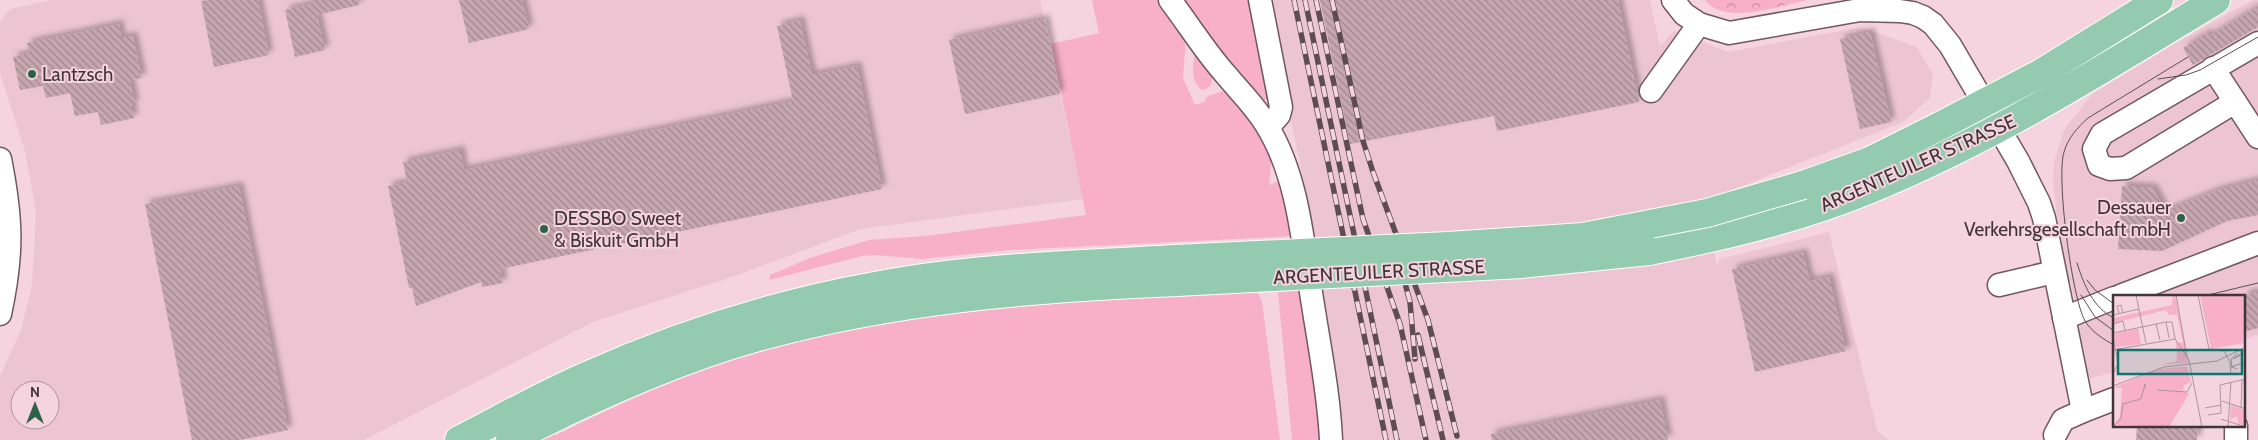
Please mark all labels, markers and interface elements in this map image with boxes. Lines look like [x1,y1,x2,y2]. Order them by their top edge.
place label: Lantzsch [42,63,113,86]
marker: Lantzsch [26,68,38,80]
street label: ARGENTEUILER STRASSE [1817,109,2019,217]
place label: Dessauer Verkehrsgesellschaft mbH [1964,196,2171,241]
place label: DESSBO Sweet & Biskuit GmbH [554,207,682,252]
marker: Dessauer Verkehrsgesellschaft mbH [2175,212,2187,224]
marker: DESSBO Sweet & Biskuit GmbH [538,223,550,235]
street label: ARGENTEUILER STRASSE [1273,255,1485,289]
inset map [2113,295,2246,428]
north arrow [10,380,60,430]
text: N [30,383,40,401]

